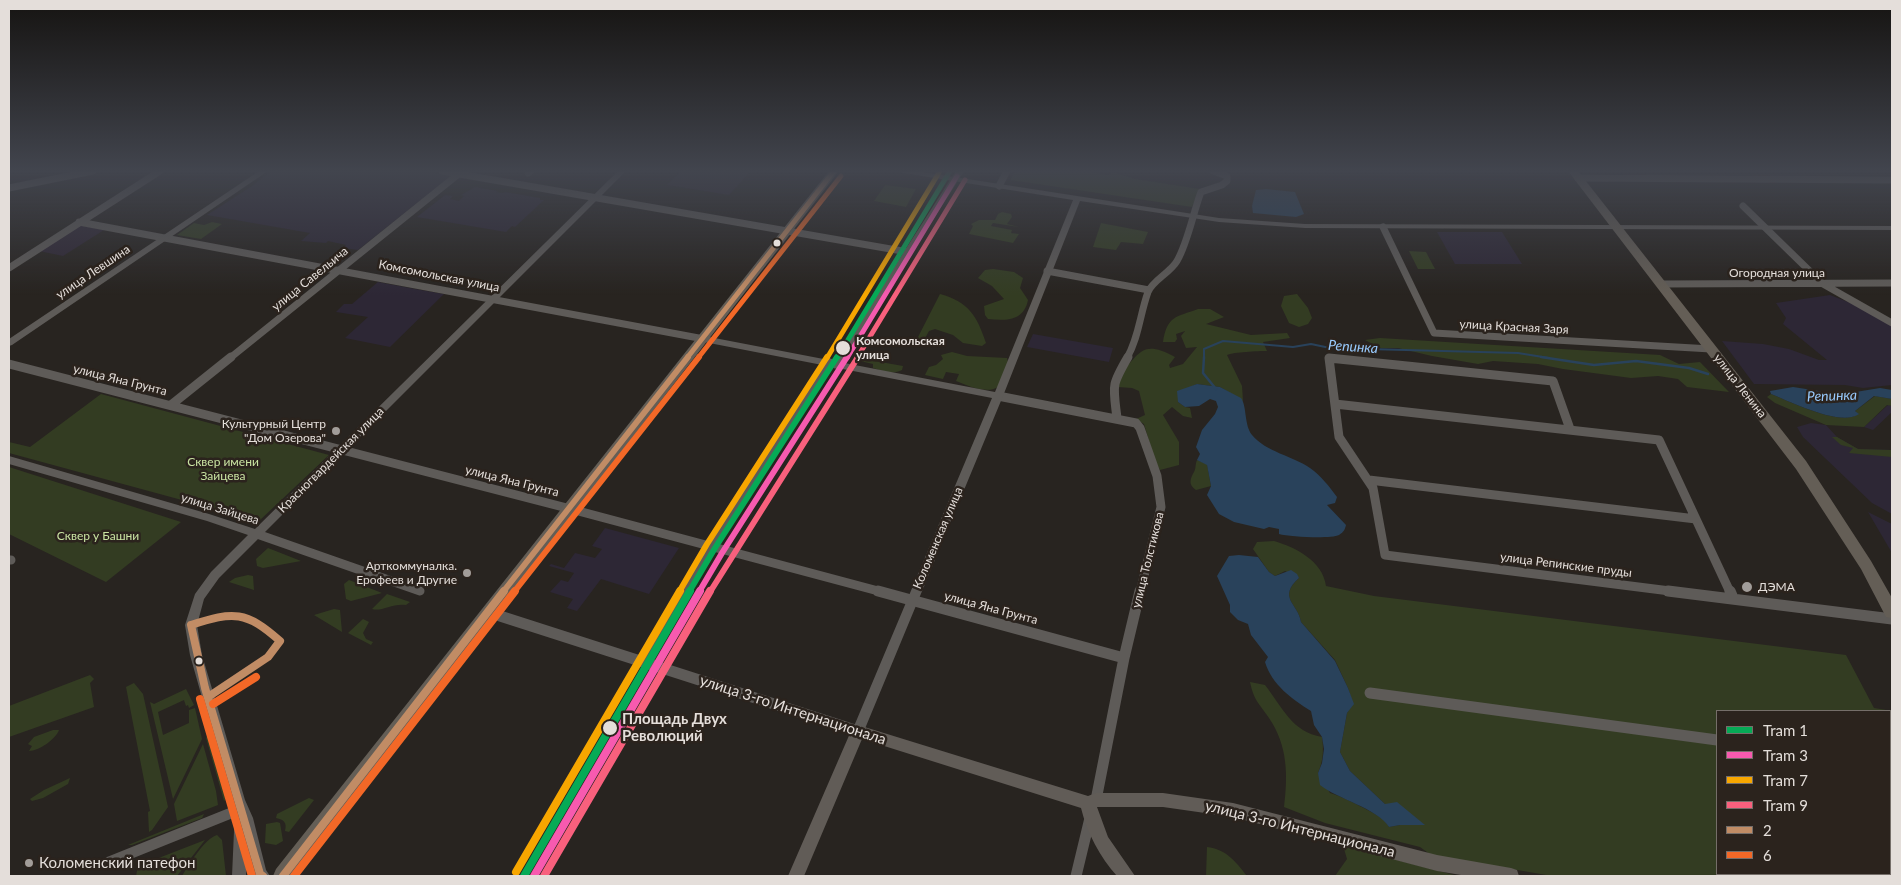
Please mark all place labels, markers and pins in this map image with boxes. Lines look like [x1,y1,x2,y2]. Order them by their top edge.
unlabelled marker [772,238,782,248]
place label: Комсомольская улица [856,334,945,362]
marker: Комсомольская улица [834,339,852,357]
place label: Культурный Центр "Дом Озерова" [222,417,326,445]
marker: Культурный Центр "Дом Озерова" [330,425,342,437]
place label: Арткоммуналка. Ерофеев и Другие [356,559,457,587]
marker: Арткоммуналка. Ерофеев и Другие [461,567,473,579]
marker: ДЭМА [1740,580,1754,594]
place label: ДЭМА [1758,580,1795,594]
unlabelled marker [194,656,204,666]
place label: Площадь Двух Революций [622,710,727,745]
marker: Площадь Двух Революций [601,719,619,737]
place label: Коломенский патефон [39,854,195,872]
marker: Коломенский патефон [23,857,35,869]

